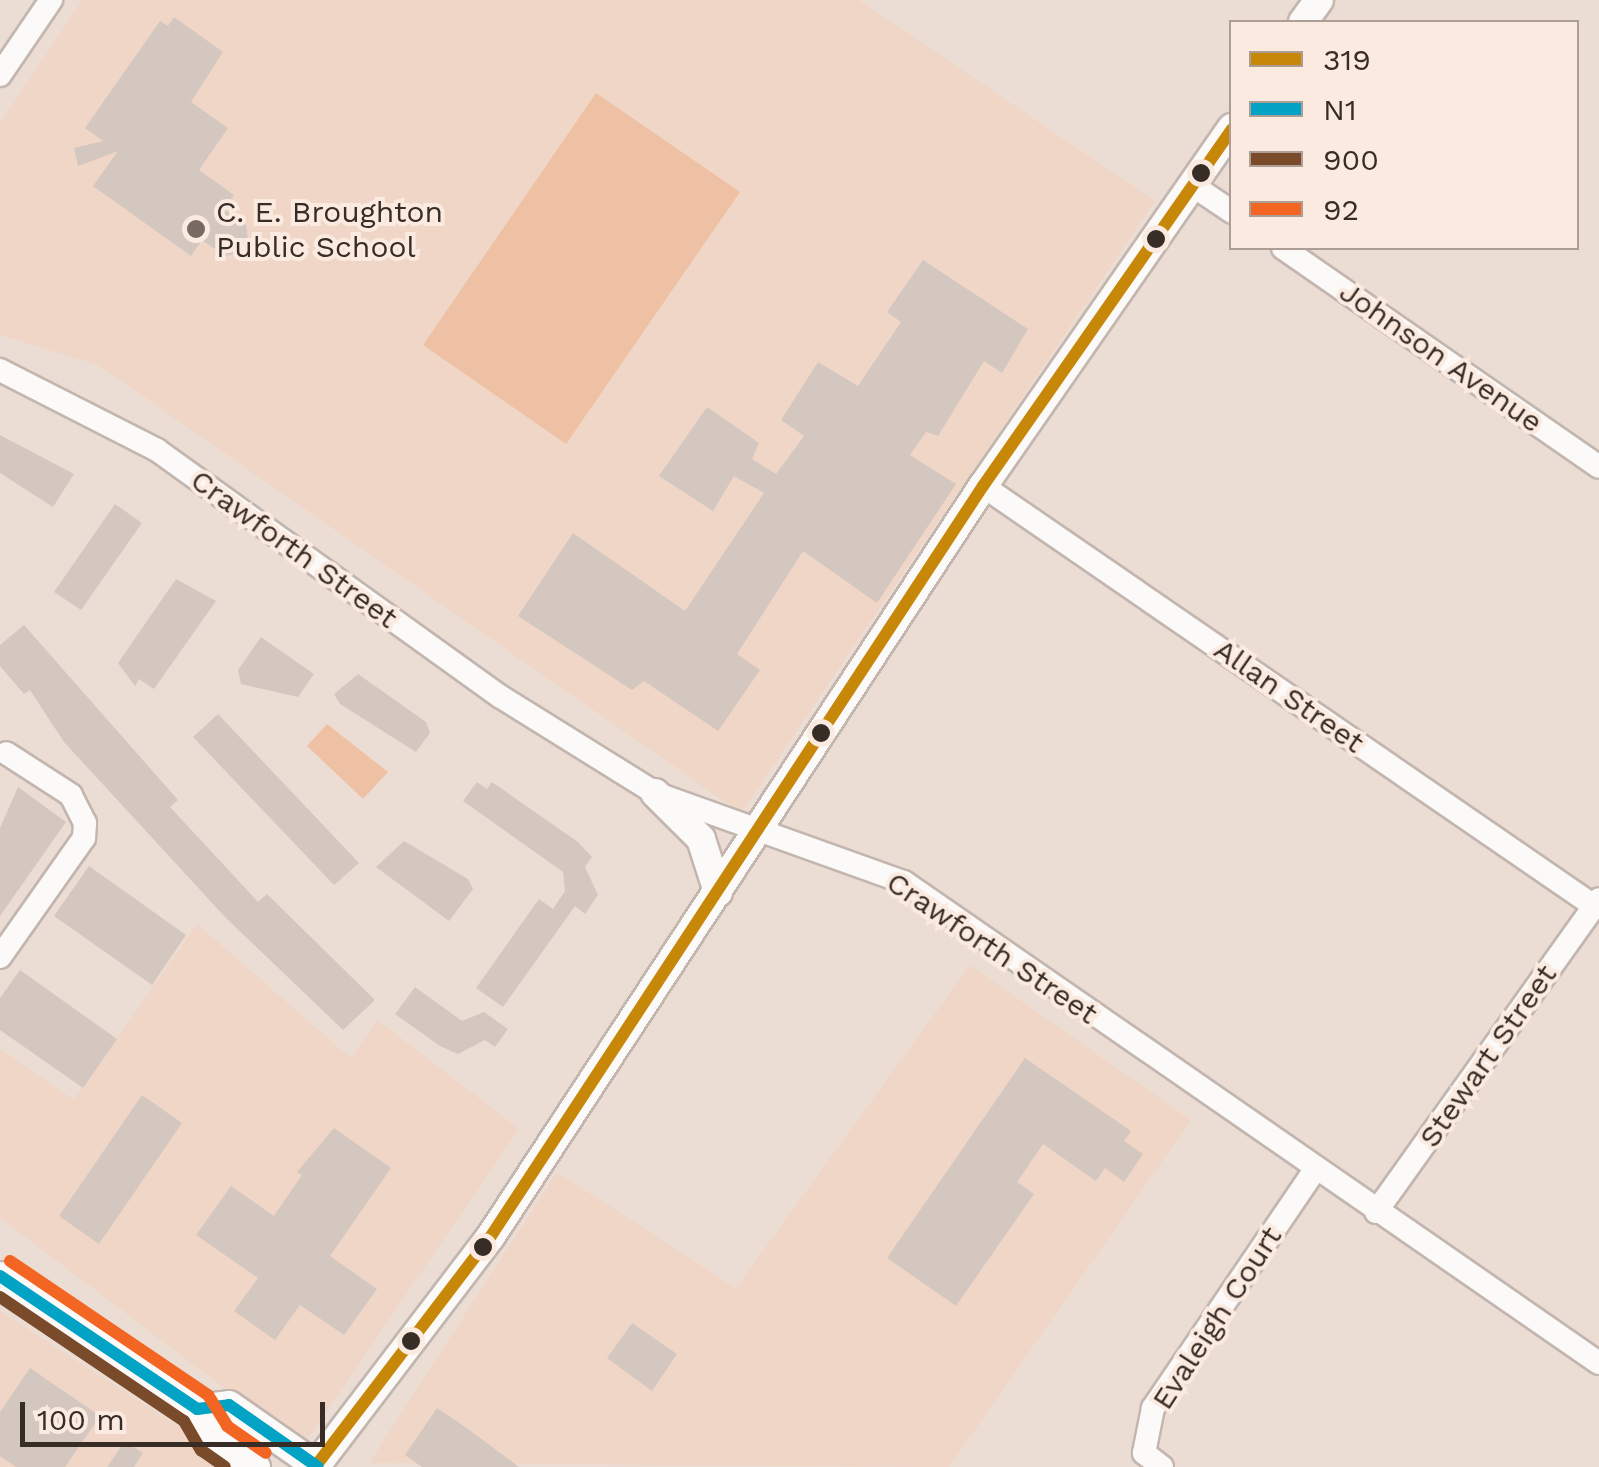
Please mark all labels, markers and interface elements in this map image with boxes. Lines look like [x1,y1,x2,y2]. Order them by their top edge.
legend [1229,20,1579,250]
text: 319 [1323,42,1371,77]
text: N1 [1323,92,1357,127]
text: 900 [1323,142,1379,177]
unlabelled marker [1191,163,1211,183]
text: 92 [1323,192,1359,227]
place label: C. E. Broughton Public School [216,194,443,264]
marker: C. E. Broughton Public School [185,218,207,240]
unlabelled marker [1146,229,1166,249]
street label: Johnson Avenue [1332,273,1550,441]
street label: Crawforth Street [184,462,404,636]
street label: Allan Street [1207,631,1371,761]
unlabelled marker [811,723,831,743]
street label: Crawforth Street [880,864,1104,1032]
street label: Stewart Street [1412,958,1564,1154]
street label: Evaleigh Court [1145,1220,1289,1416]
unlabelled marker [473,1237,493,1257]
unlabelled marker [401,1331,421,1351]
scale bar [25,1382,330,1444]
text: 100 m [37,1402,125,1437]

